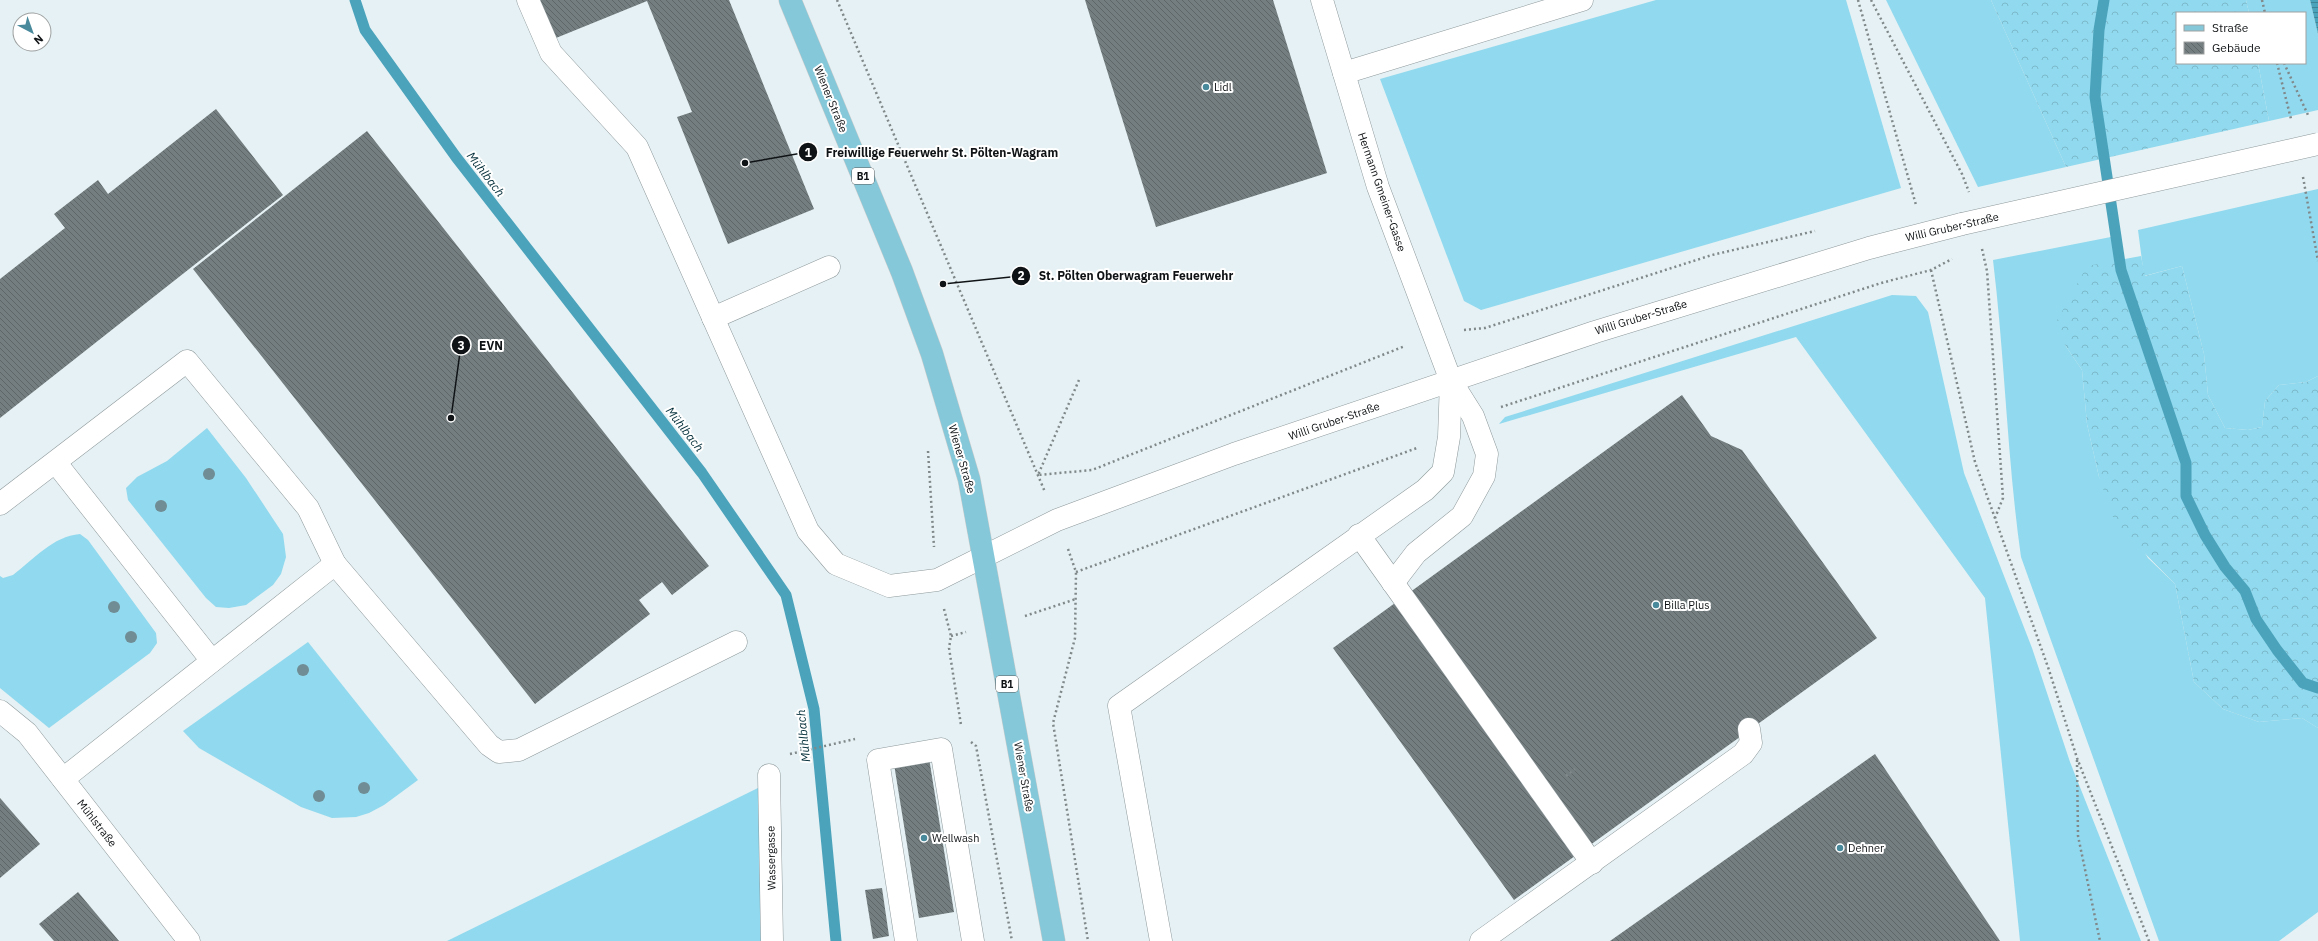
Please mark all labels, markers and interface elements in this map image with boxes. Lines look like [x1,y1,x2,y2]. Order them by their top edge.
north arrow [12,12,52,52]
legend [2176,12,2306,64]
text: Straße [2212,20,2249,35]
text: N [31,32,46,47]
text: Gebäude [2212,40,2261,55]
street label: Wiener Straße [811,64,851,134]
place label: Lidl [1214,80,1232,94]
marker: Lidl [1201,82,1211,92]
street label: Hermann Gmeiner-Gasse [1355,130,1409,254]
callout: Freiwillige Feuerwehr St. Pölten-Wagram [798,140,1067,164]
text: 1 [804,145,812,160]
text: Freiwillige Feuerwehr St. Pölten-Wagram [826,145,1058,160]
water label: Mühlbach [464,149,508,200]
road number: B1 [852,168,874,184]
street label: Willi Gruber-Straße [1904,209,2000,245]
callout: St. Pölten Oberwagram Feuerwehr [1011,264,1242,288]
text: 2 [1017,268,1025,283]
text: St. Pölten Oberwagram Feuerwehr [1039,268,1233,283]
street label: Willi Gruber-Straße [1593,296,1689,338]
callout: EVN [451,333,511,357]
text: 3 [457,338,465,353]
text: EVN [479,338,503,353]
street label: Willi Gruber-Straße [1287,399,1381,443]
water label: Mühlbach [663,404,707,455]
street label: Wiener Straße [946,423,978,495]
place label: Billa Plus [1664,598,1710,612]
marker: Billa Plus [1651,600,1661,610]
road number: B1 [996,676,1018,692]
water label: Mühlbach [793,709,813,763]
street label: Wiener Straße [1011,741,1037,813]
street label: Mühlstraße [74,796,120,850]
street label: Wassergasse [763,826,779,890]
place label: Wellwash [932,831,979,845]
marker: Wellwash [919,833,929,843]
place label: Dehner [1848,841,1884,855]
marker: Dehner [1835,843,1845,853]

